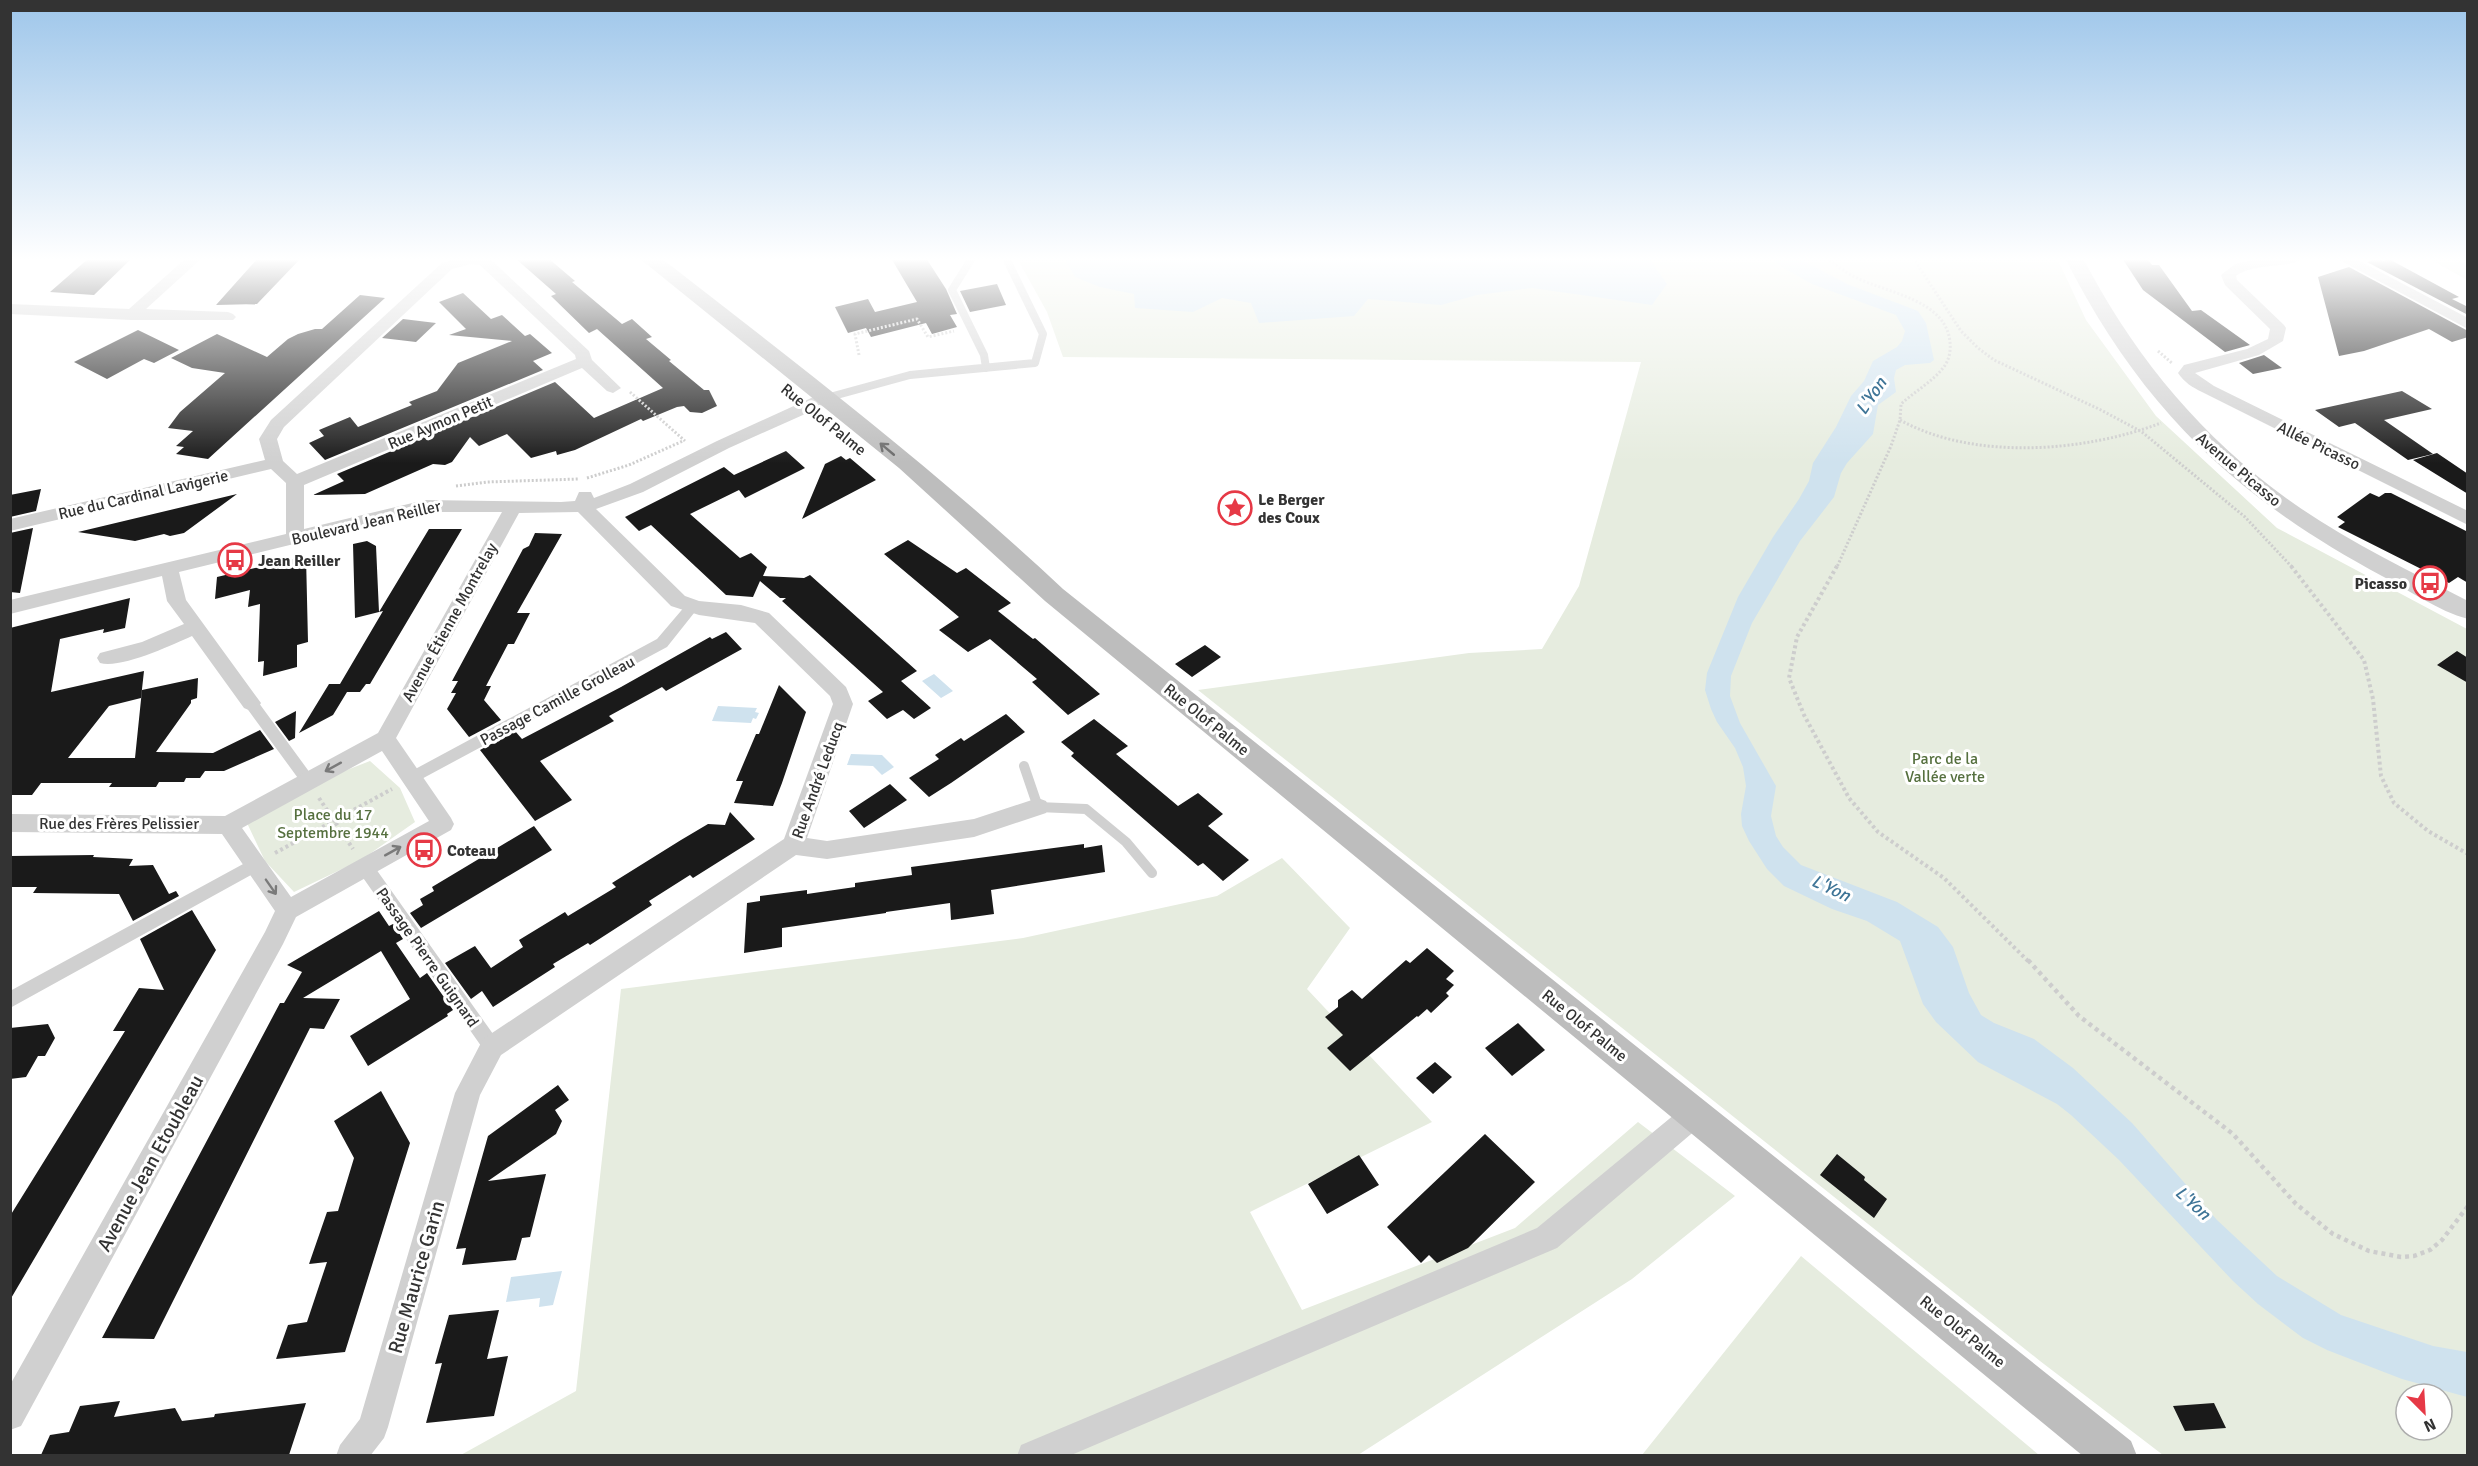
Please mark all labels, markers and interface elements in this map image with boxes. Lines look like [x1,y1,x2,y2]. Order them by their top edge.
water label: L'Yon [1851,372,1892,419]
street label: Rue Olof Palme [777,379,870,460]
street label: Rue Aymon Petit [385,392,496,454]
street label: Allée Picasso [2274,417,2363,475]
street label: Avenue Picasso [2192,428,2285,511]
one-way arrow [880,442,895,456]
street label: Rue du Cardinal Lavigerie [56,466,230,524]
place icon: Le Berger des Coux [1217,490,1253,526]
place label: Le Berger des Coux [1258,490,1325,528]
street label: Boulevard Jean Reiller [290,496,443,550]
street label: Avenue Étienne Montrelay [398,539,502,706]
bus stop icon: Jean Reiller [217,542,253,578]
place label: Jean Reiller [258,551,341,571]
bus stop icon: Picasso [2412,565,2448,601]
place label: Picasso [2354,574,2407,594]
street label: Passage Camille Grolleau [477,652,638,750]
street label: Rue Olof Palme [1160,679,1253,760]
street label: Rue André Leducq [788,719,848,841]
park label: Parc de la Vallée verte [1905,749,1985,787]
one-way arrow [325,761,342,773]
park label: Place du 17 Septembre 1944 [277,805,389,843]
street label: Rue des Frères Pelissier [39,814,199,834]
bus stop icon: Coteau [406,832,442,868]
place label: Coteau [447,841,496,861]
one-way arrow [384,845,402,856]
water label: L'Yon [1808,870,1855,907]
one-way arrow [265,878,277,895]
street label: Passage Pierre Guignard [371,884,483,1031]
street label: Rue Olof Palme [1538,985,1631,1066]
street label: Avenue Jean Etoubleau [92,1071,209,1256]
water label: L'Yon [2171,1181,2216,1225]
street label: Rue Maurice Garin [383,1198,450,1357]
street label: Rue Olof Palme [1916,1291,2009,1372]
north arrow [2394,1382,2454,1442]
text: N [2421,1413,2439,1436]

